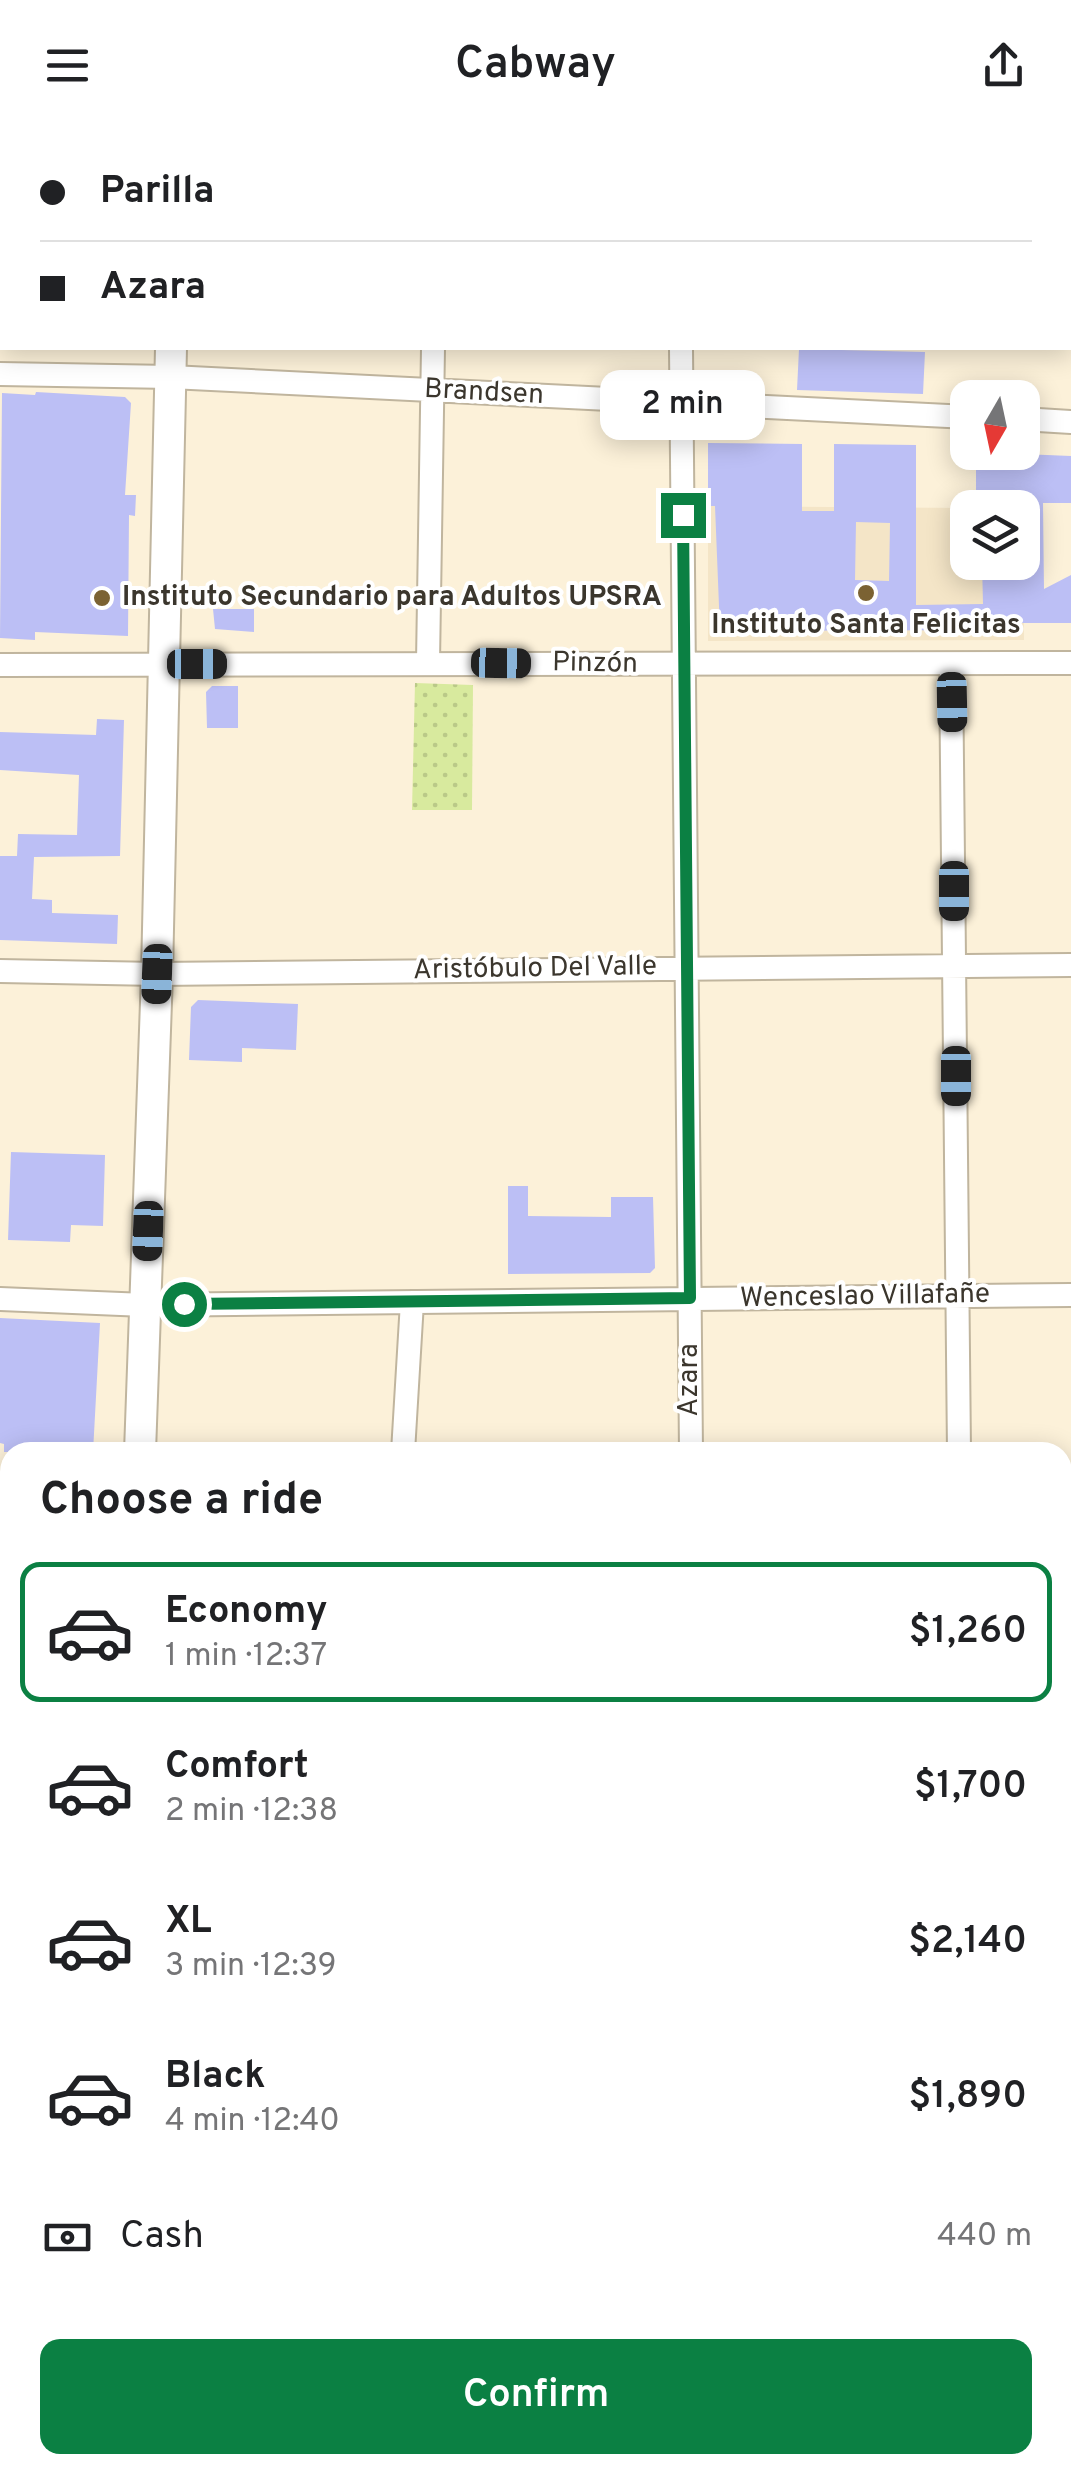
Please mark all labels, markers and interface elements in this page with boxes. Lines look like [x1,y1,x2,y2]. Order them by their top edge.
text: Cabway [455,37,616,94]
icon: menu [40,38,95,93]
icon: share [976,38,1031,93]
text: Parilla [100,168,214,217]
text: Azara [100,264,206,313]
callout: 2 min [600,370,766,440]
street label: Brandsen [423,372,545,414]
north arrow [950,380,1040,470]
map controls [950,380,1040,580]
text: 2 min [641,385,724,425]
button: layers [950,490,1040,580]
route end [661,493,706,538]
place label: Instituto Secundario para Adultos UPSRA [122,580,662,616]
marker: Instituto Santa Felicitas [855,582,877,604]
marker: Instituto Secundario para Adultos UPSRA [91,587,113,609]
place label: Instituto Santa Felicitas [711,608,1021,644]
street label: Pinzón [552,645,638,683]
car [471,647,531,679]
car [167,649,227,679]
car [936,672,968,732]
car [939,861,969,921]
car [141,943,173,1005]
street label: Aristóbulo Del Valle [413,949,657,989]
car [941,1046,971,1106]
car [132,1200,164,1262]
street label: Wenceslao Villafañe [740,1277,990,1317]
route start [162,1282,207,1327]
street label: Azara [672,1343,708,1417]
text: Choose a ride [40,1473,323,1530]
icon: car [45,1587,135,1677]
text: Economy [165,1588,327,1637]
text: $1,260 [909,1608,1027,1657]
text: 1 min · 12:37 [165,1637,327,1677]
icon: car [45,1742,135,1832]
text: Comfort [165,1743,309,1792]
text: $1,700 [914,1763,1027,1812]
text: 2 min · 12:38 [165,1792,338,1832]
icon: car [45,1897,135,1987]
text: XL [165,1898,212,1947]
text: $2,140 [908,1918,1027,1967]
text: 3 min · 12:39 [165,1947,337,1987]
icon: car [45,2052,135,2142]
text: Black [165,2053,265,2102]
text: $1,890 [909,2073,1027,2122]
text: 4 min · 12:40 [165,2102,340,2142]
icon: cash [40,2210,95,2265]
text: Cash [120,2213,204,2262]
text: 440 m [937,2217,1032,2257]
button: Confirm [40,2339,1032,2454]

